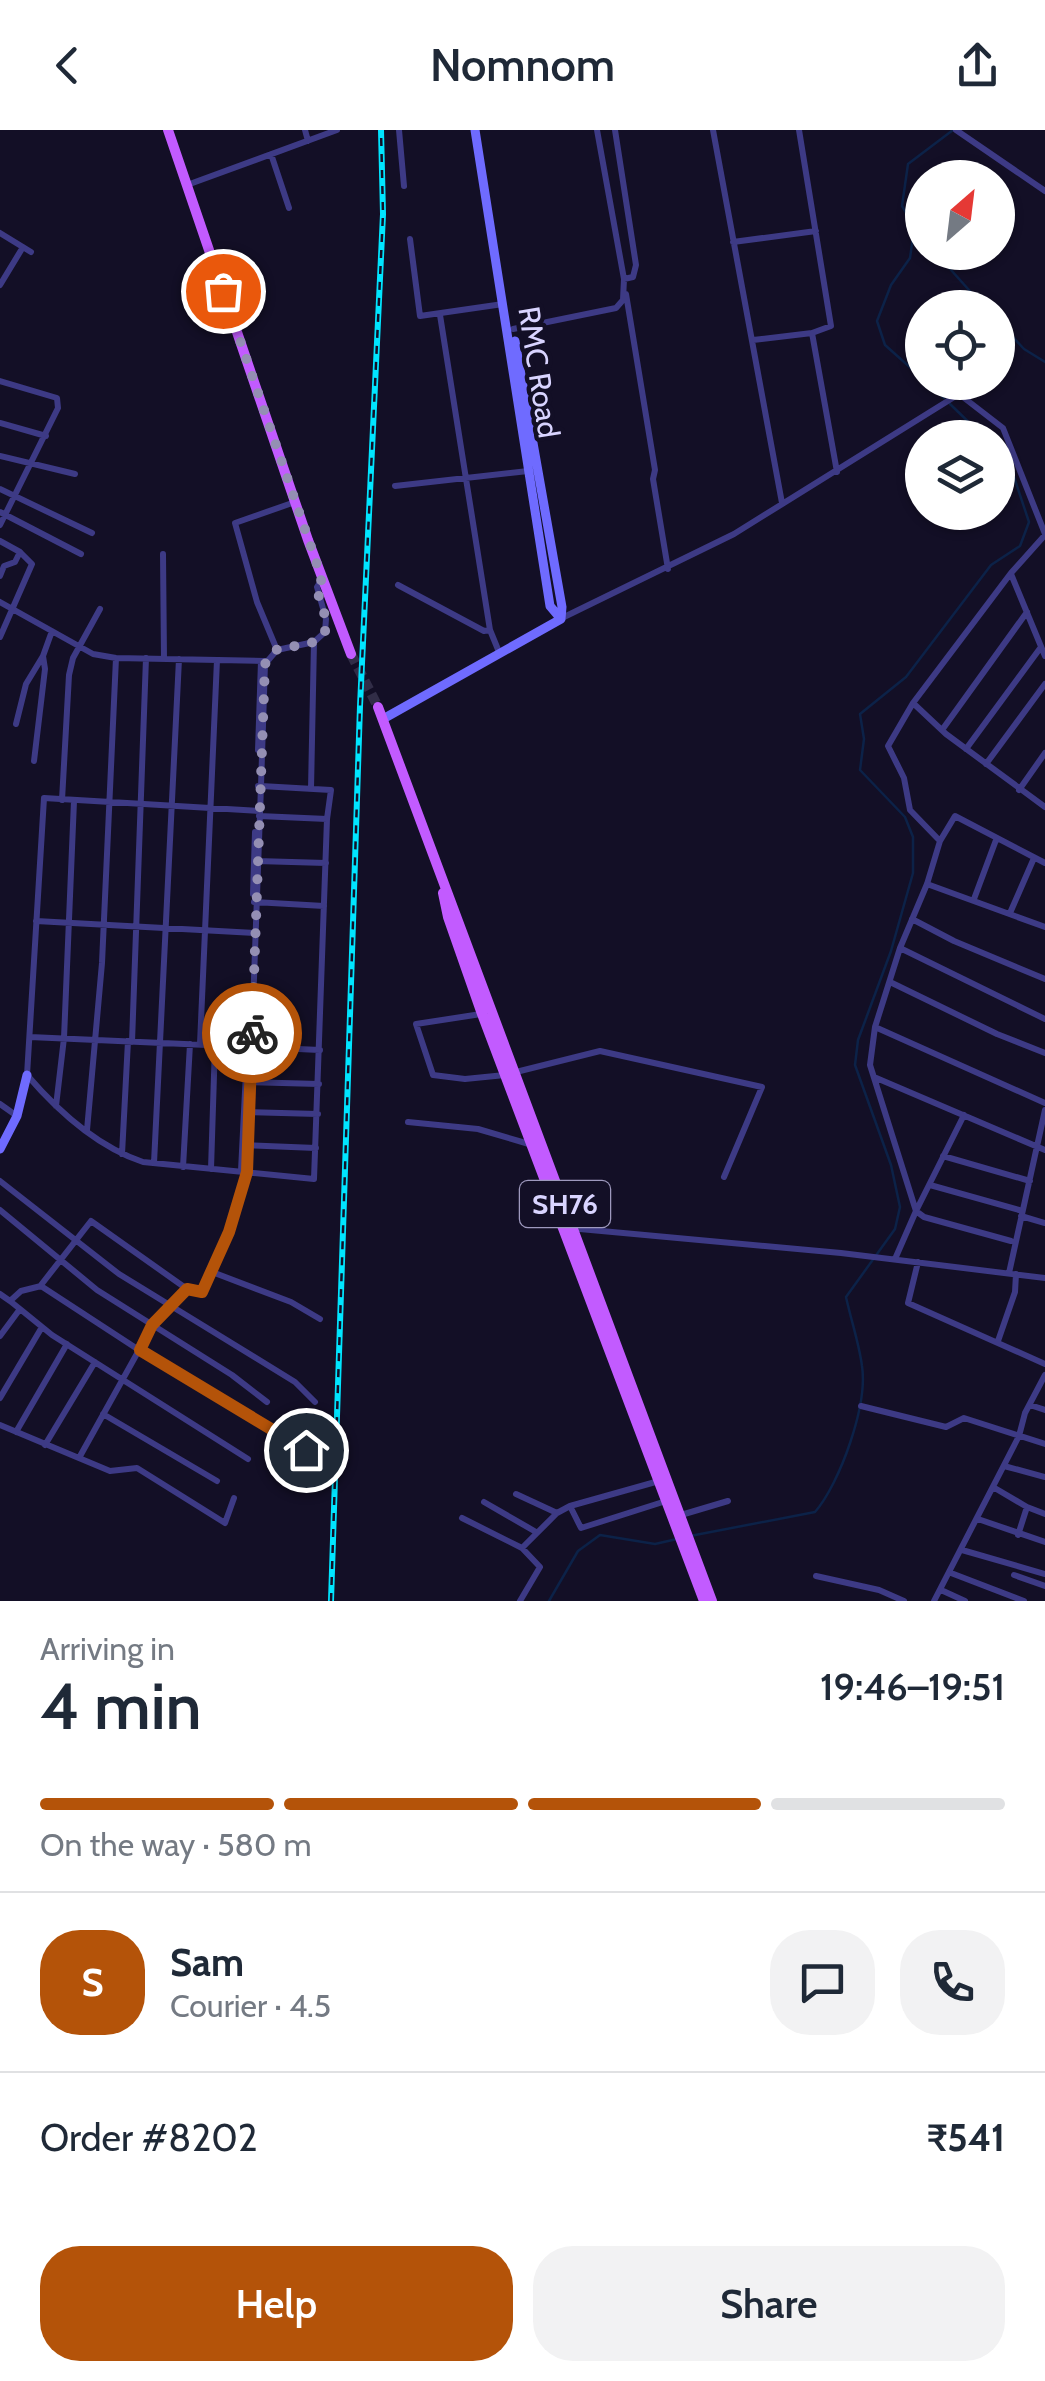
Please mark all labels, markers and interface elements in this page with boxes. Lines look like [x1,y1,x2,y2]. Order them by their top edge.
icon: back [40,38,95,93]
text: Nomnom [430,38,615,92]
icon: share [950,38,1005,93]
north arrow [905,160,1015,270]
map controls [905,160,1015,530]
pin [181,249,266,334]
icon: bag [196,264,251,319]
button: locate [905,290,1015,400]
street label: RMC Road [510,304,568,440]
button: layers [905,420,1015,530]
courier [202,983,302,1083]
icon: bike [225,1006,280,1061]
road number: SH76 [520,1181,610,1227]
pin [264,1408,349,1493]
icon: home [279,1423,334,1478]
text: Arriving in [40,1629,175,1668]
text: 19:46–19:51 [820,1663,1005,1710]
text: 4 min [40,1666,202,1745]
text: On the way · 580 m [40,1825,312,1864]
button: chat [770,1930,875,2035]
button: phone [900,1930,1005,2035]
text: Sam [170,1939,244,1986]
text: S [81,1959,104,2006]
text: Courier · 4.5 [170,1986,331,2025]
text: Order #8202 [40,2114,258,2161]
text: ₹541 [927,2114,1005,2161]
button: Help [40,2246,513,2361]
button: Share [533,2246,1005,2361]

